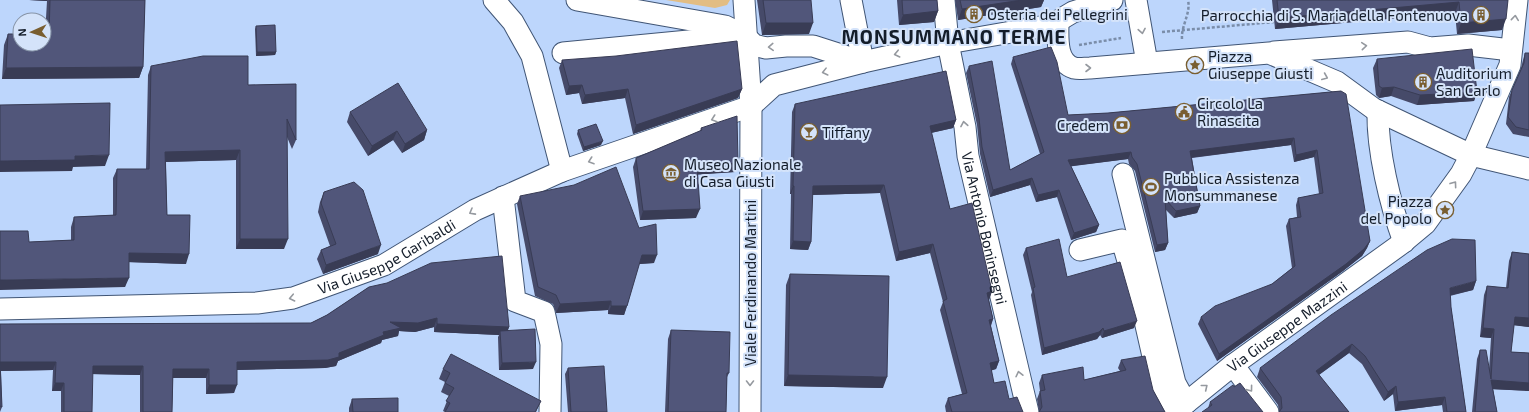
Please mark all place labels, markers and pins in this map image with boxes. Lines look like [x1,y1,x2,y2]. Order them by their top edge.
building icon: Osteria dei Pellegrini [964,4,984,24]
place label: Osteria dei Pellegrini [987,5,1128,23]
building icon: Parrocchia di S. Maria della Fontenuova [1471,5,1491,25]
place label: Parrocchia di S. Maria della Fontenuova [1201,6,1468,24]
place label: Piazza Giuseppe Giusti [1208,47,1313,82]
place icon: Piazza Giuseppe Giusti [1185,55,1205,75]
place label: Auditorium San Carlo [1436,64,1512,99]
building icon: Auditorium San Carlo [1413,72,1433,92]
place label: Circolo La Rinascita [1197,94,1263,129]
public building icon: Circolo La Rinascita [1174,102,1194,122]
bank icon: Credem [1112,115,1132,135]
place label: Credem [1057,116,1109,134]
bar icon: Tiffany [799,122,819,142]
place label: Tiffany [822,123,870,141]
place label: Museo Nazionale di Casa Giusti [684,155,801,190]
museum icon: Museo Nazionale di Casa Giusti [661,163,681,183]
place label: Pubblica Assistenza Monsummanese [1164,169,1300,204]
sports icon: Pubblica Assistenza Monsummanese [1141,177,1161,197]
place label: Piazza del Popolo [1360,192,1432,227]
place icon: Piazza del Popolo [1435,200,1455,220]

